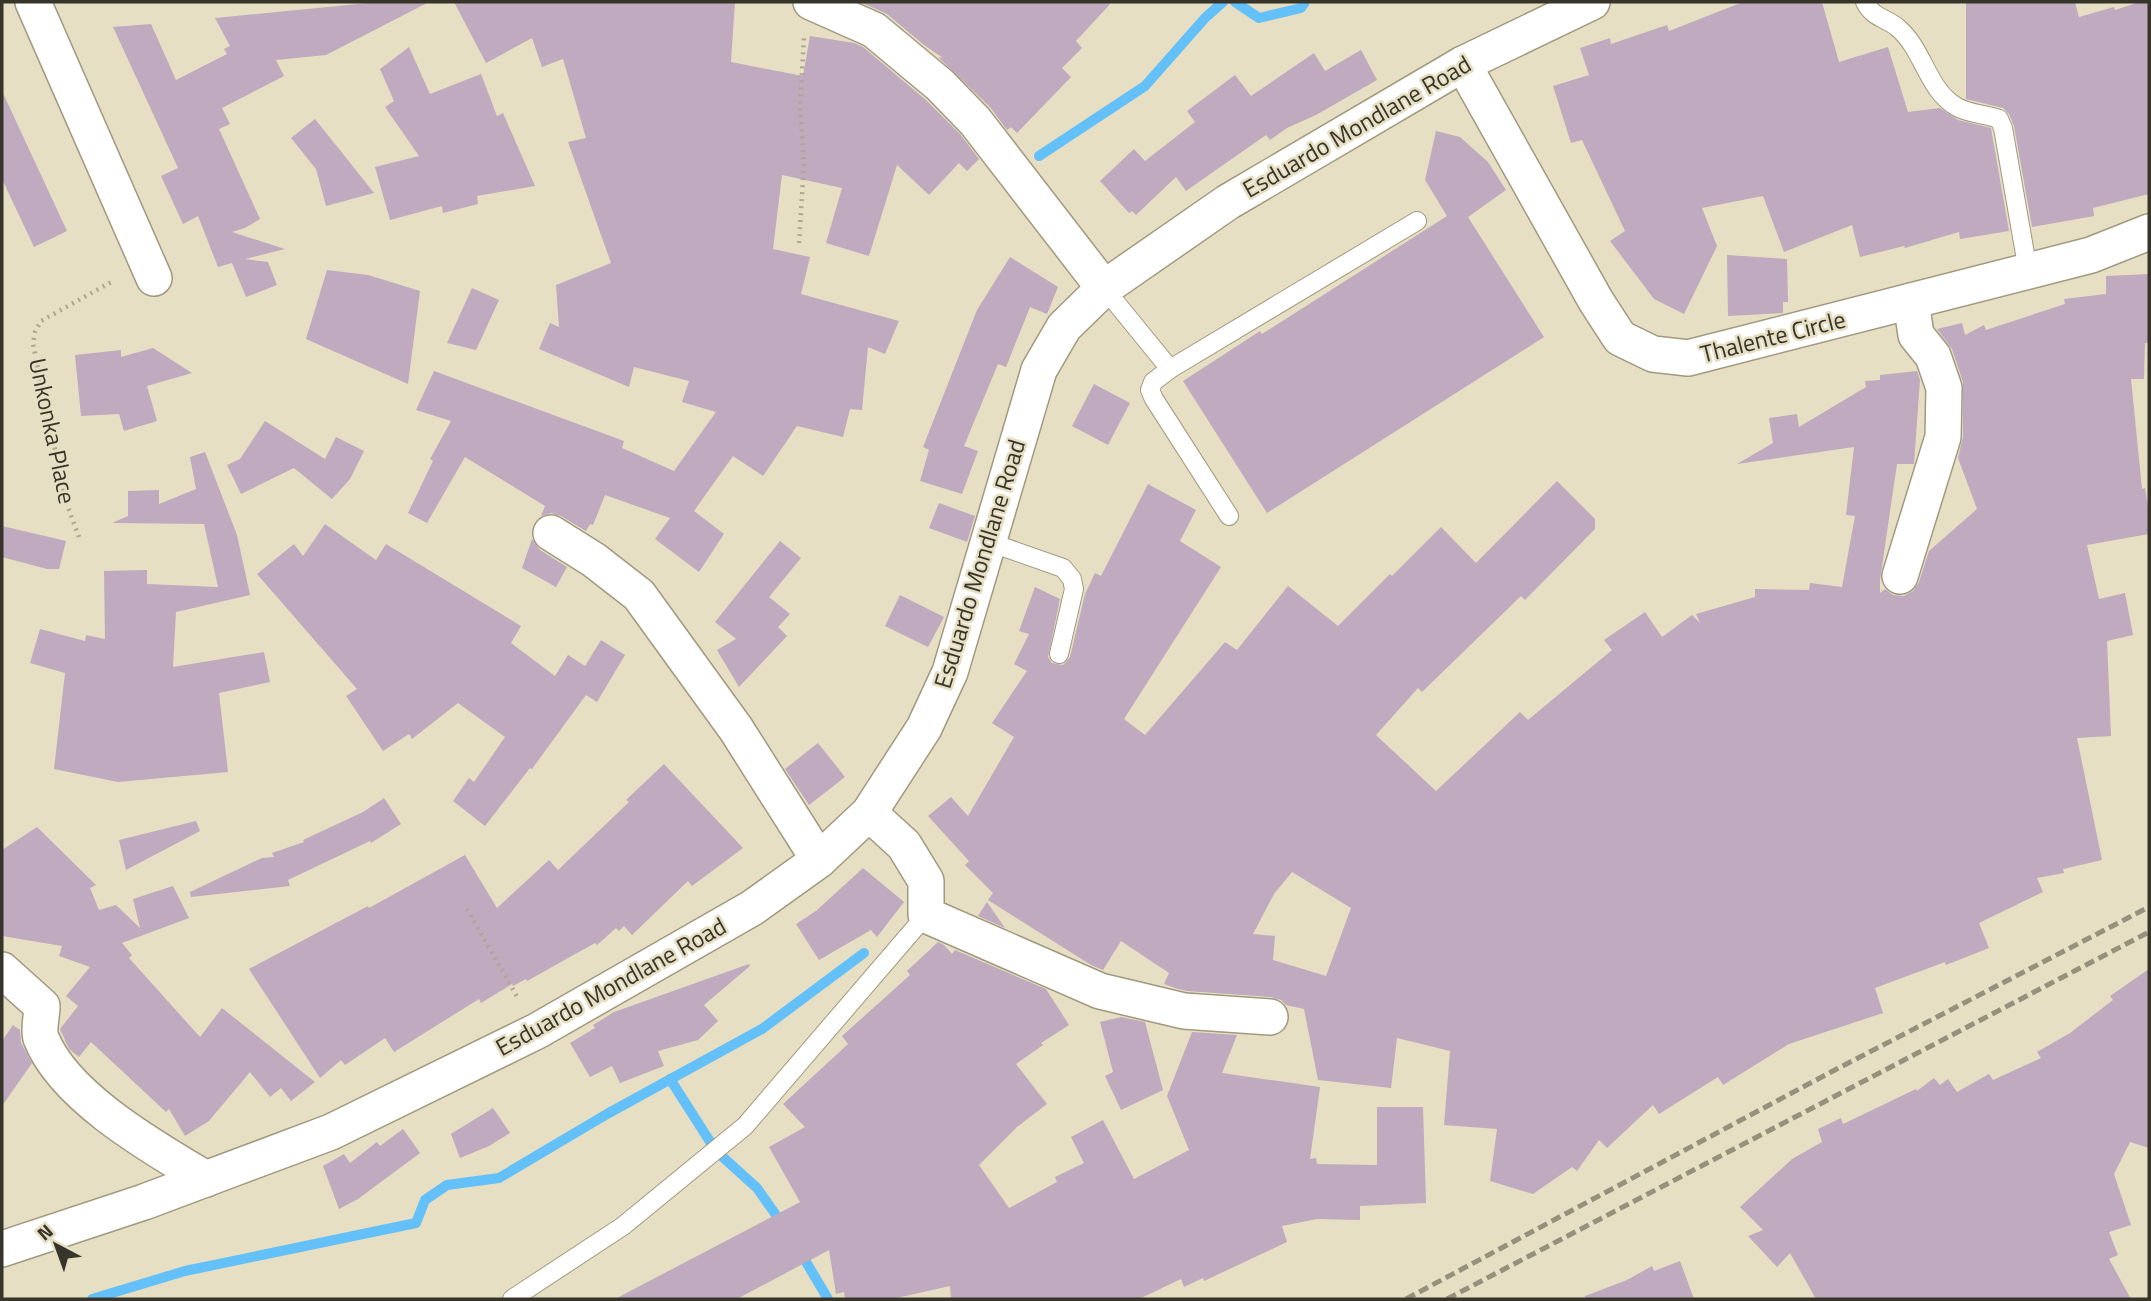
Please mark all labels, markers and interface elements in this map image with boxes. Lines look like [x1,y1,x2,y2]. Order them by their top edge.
street label: Esduardo Mondlane Road [1235,46,1478,206]
street label: Thalente Circle [1696,301,1849,371]
street label: Unkonka Place [20,355,86,507]
street label: Esduardo Mondlane Road [924,435,1034,693]
street label: Esduardo Mondlane Road [489,908,732,1065]
north arrow [21,1210,91,1280]
text: N [30,1217,59,1247]

